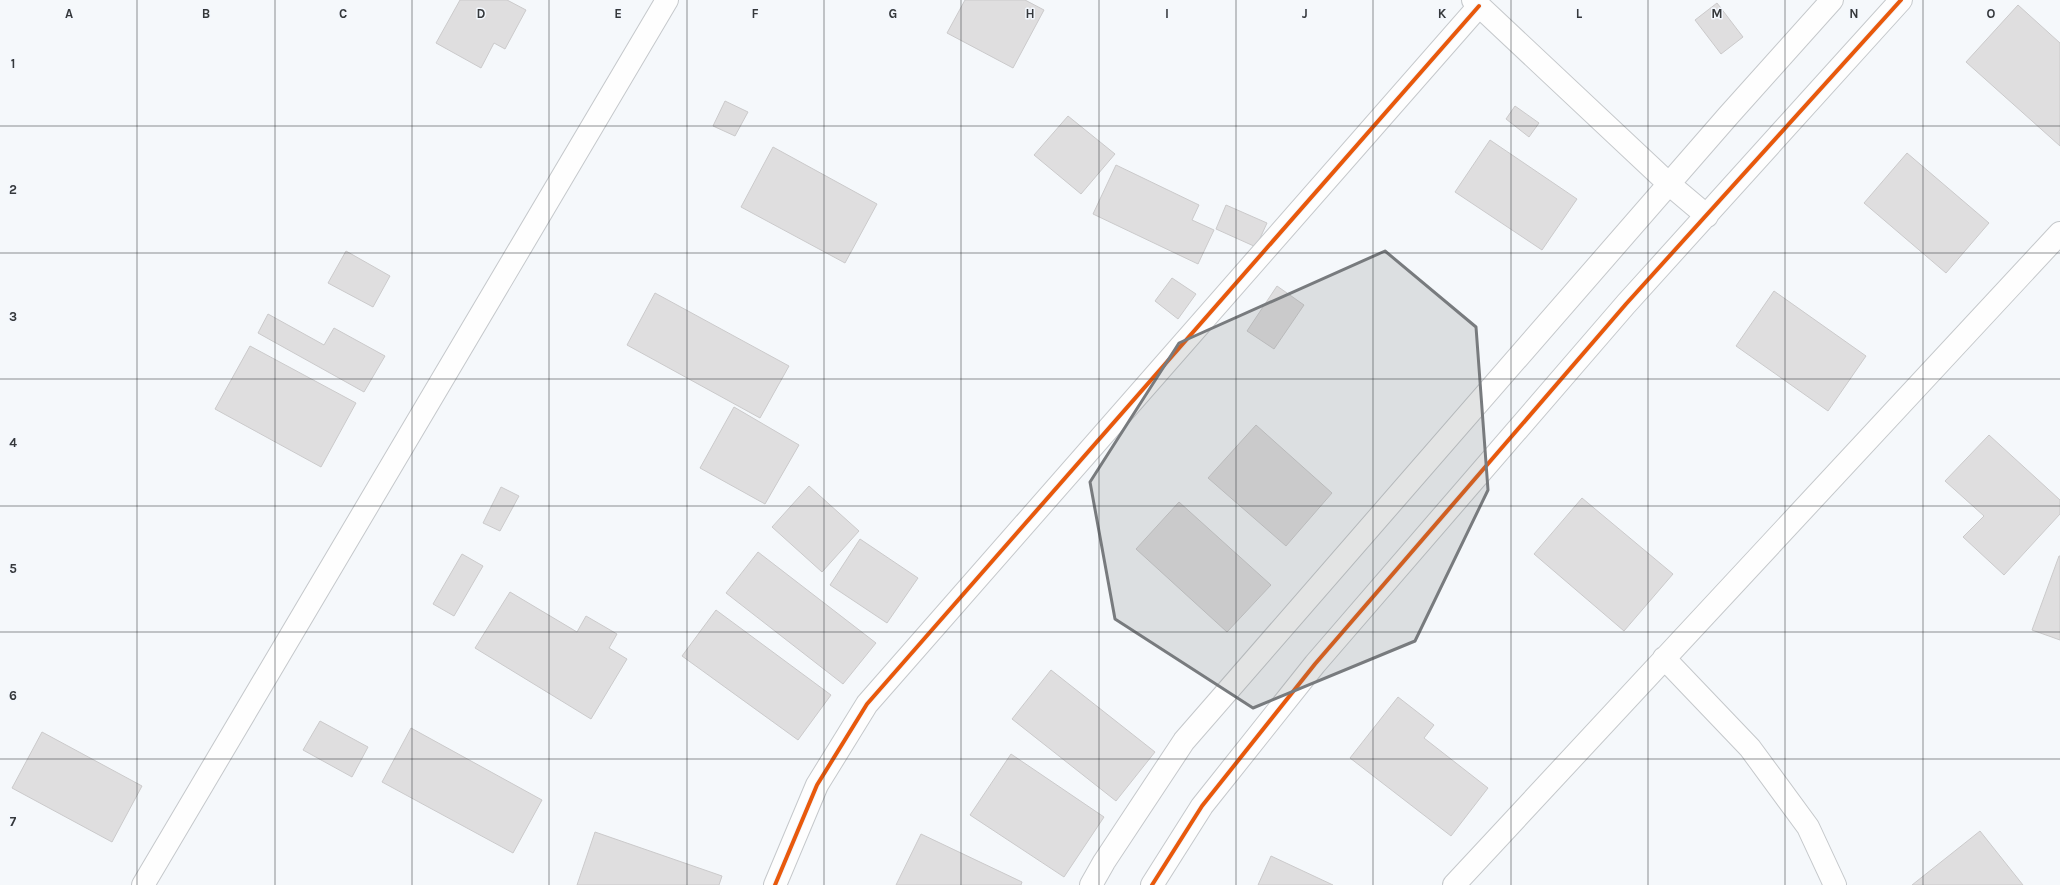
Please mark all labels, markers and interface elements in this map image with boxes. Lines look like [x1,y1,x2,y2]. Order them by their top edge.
text: A [65,6,73,21]
text: B [202,6,210,21]
text: C [339,6,347,21]
text: D [477,6,486,21]
text: E [614,6,622,21]
text: F [751,6,759,21]
text: G [889,6,897,21]
text: H [1025,6,1035,21]
text: I [1165,6,1169,21]
text: J [1302,6,1308,21]
text: K [1438,6,1447,21]
text: L [1576,6,1583,21]
text: M [1711,6,1723,21]
text: N [1849,6,1859,21]
text: O [1987,6,1996,21]
text: 1 [11,56,15,71]
text: 2 [9,182,17,197]
text: 3 [9,309,17,324]
text: 4 [9,435,17,450]
text: 5 [9,561,17,576]
text: 6 [9,688,17,703]
text: 7 [10,814,17,829]

